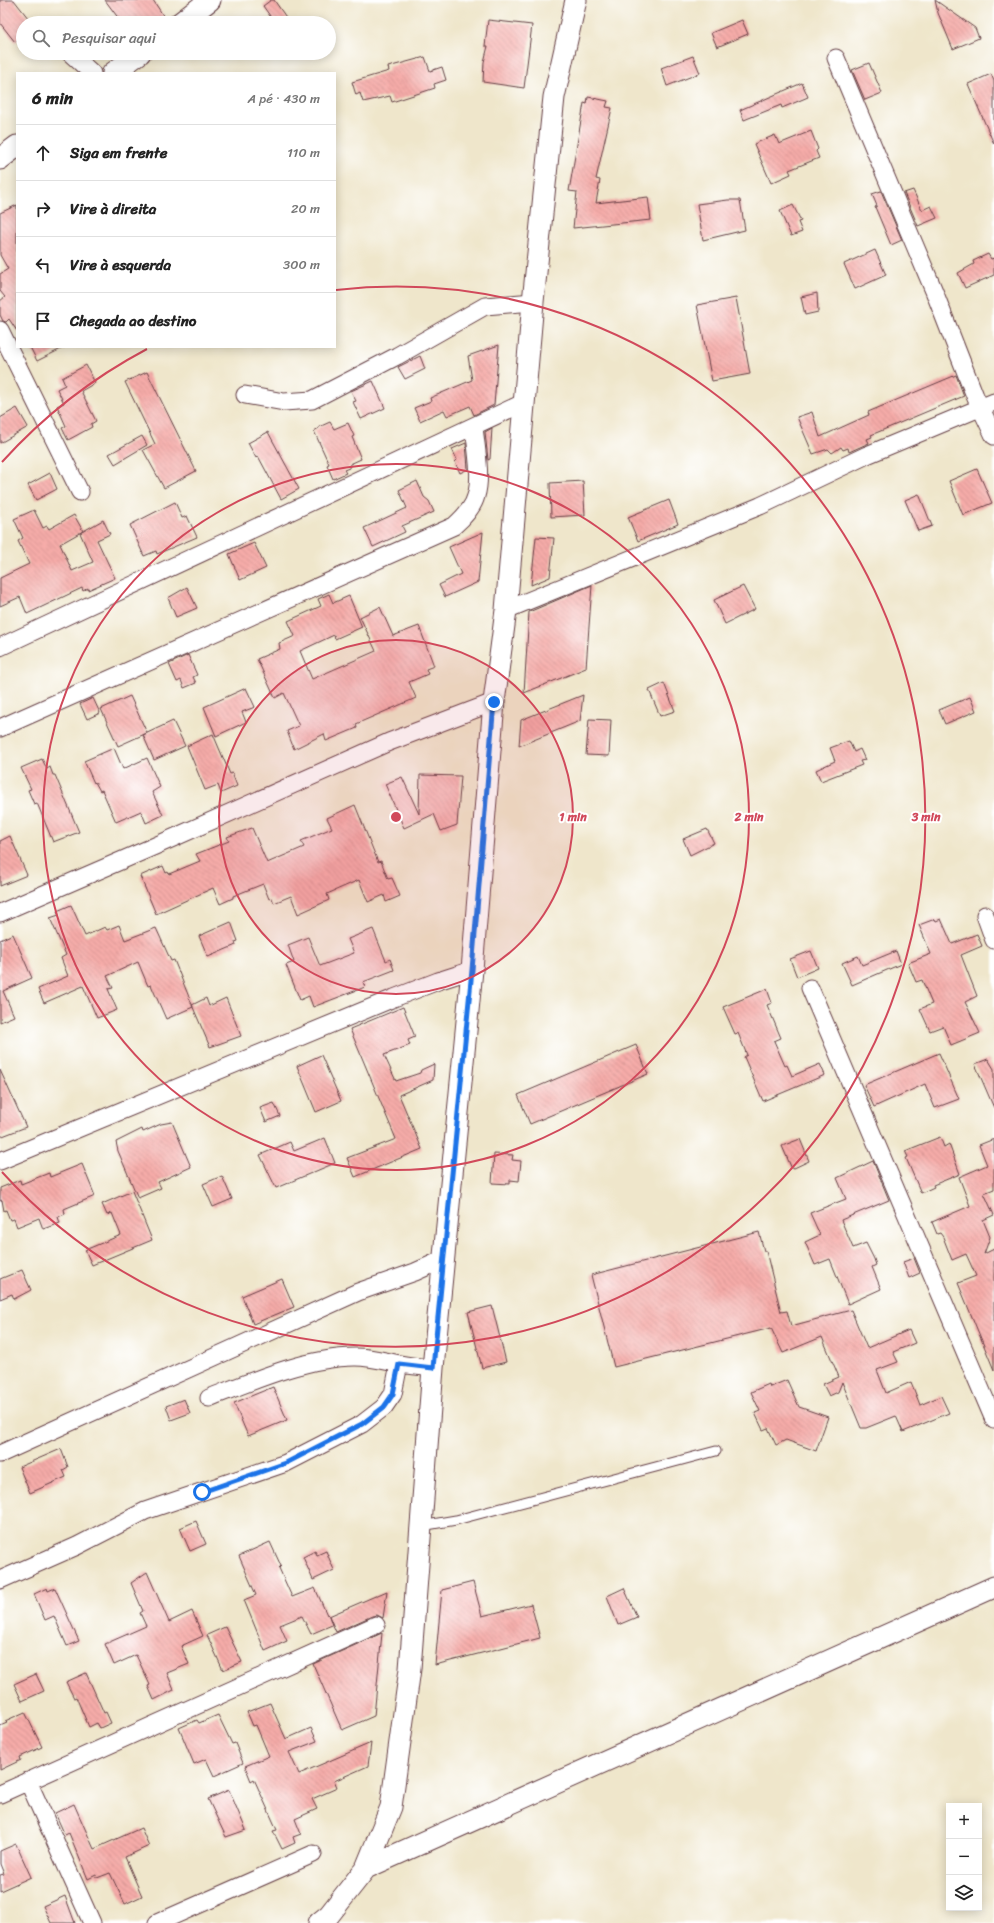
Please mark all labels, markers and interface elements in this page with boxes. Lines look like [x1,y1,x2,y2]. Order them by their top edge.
search box [16,16,336,60]
text: Pesquisar aqui [62,25,156,51]
icon: search [30,27,52,49]
text: 6 min [32,83,73,113]
text: A pé · 430 m [247,87,320,110]
text: Siga em frente [70,140,167,166]
text: 110 m [287,141,320,164]
icon: ahead [32,142,54,164]
text: Vire à direita [70,196,156,222]
text: 20 m [291,197,320,220]
icon: right [32,198,54,220]
text: Vire à esquerda [70,252,171,278]
text: 300 m [283,253,320,276]
icon: left [32,254,54,276]
text: Chegada ao destino [70,308,196,334]
icon: arrive [32,310,54,332]
route end [485,693,503,711]
text: 1 min [559,806,587,828]
text: 2 min [733,806,764,828]
text: 3 min [911,806,941,828]
centre of rings [389,810,403,824]
route start [193,1483,211,1501]
map controls [946,1803,982,1911]
button: + [946,1803,982,1839]
button: − [946,1839,982,1875]
button: layers [946,1875,982,1911]

